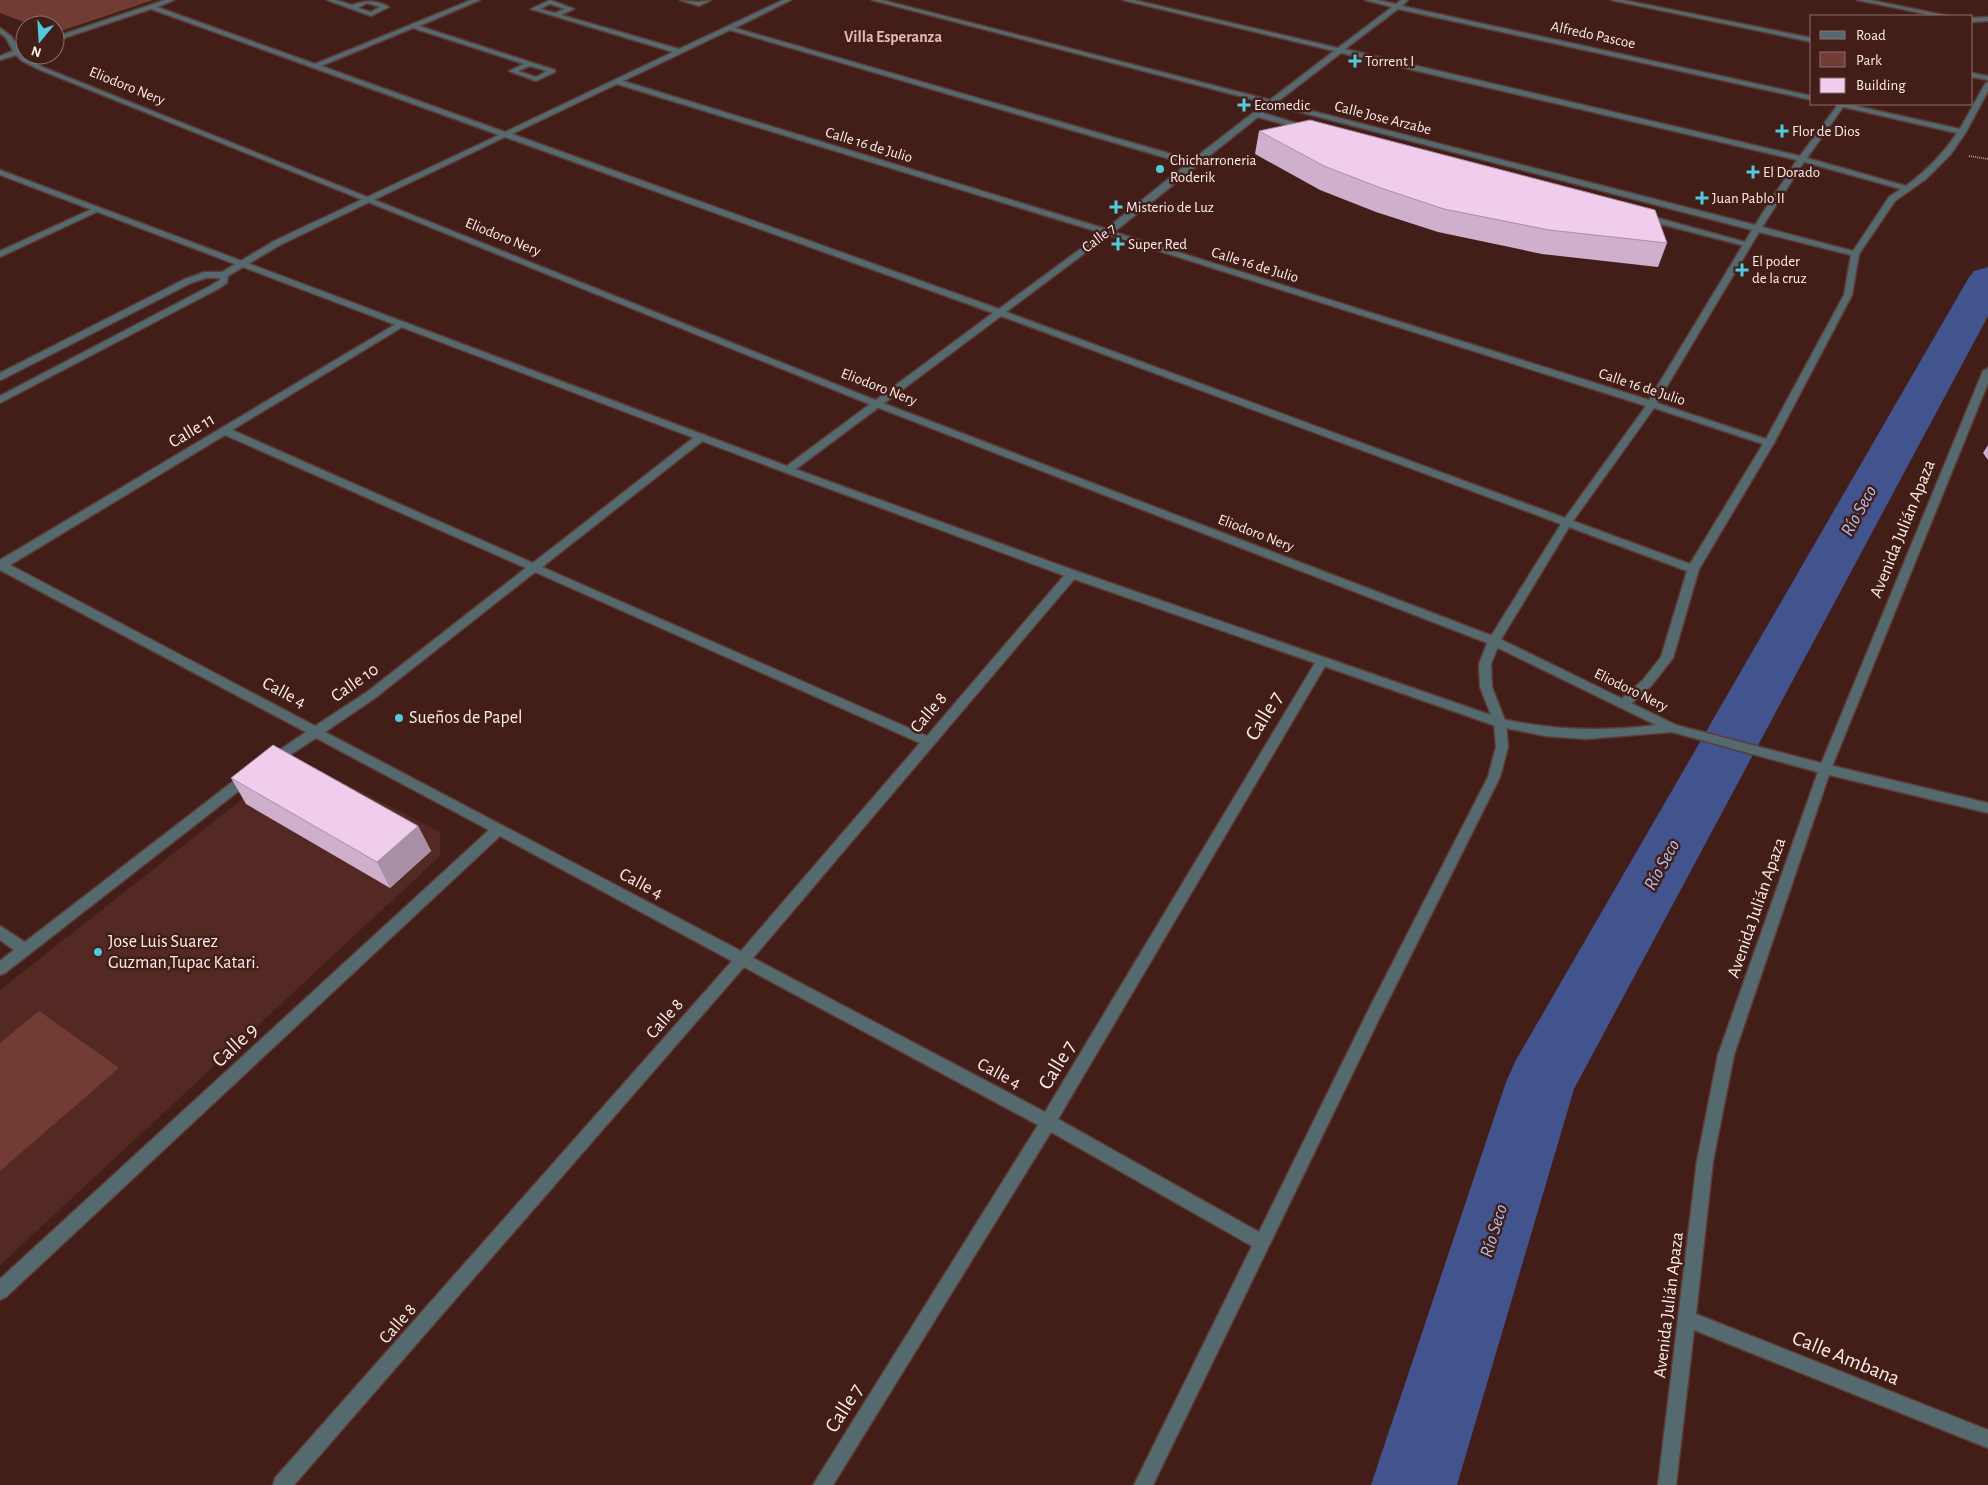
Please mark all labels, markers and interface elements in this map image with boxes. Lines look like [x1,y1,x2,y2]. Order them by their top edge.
north arrow [15,15,65,65]
legend [1810,15,1973,105]
street label: Alfredo Pascoe [1549,19,1637,51]
text: Road [1856,28,1886,43]
district label: Villa Esperanza [844,29,942,45]
text: N [29,43,43,60]
text: Park [1856,53,1882,68]
place label: Torrent I [1365,54,1414,69]
marker: Torrent I [1349,55,1361,67]
street label: Eliodoro Nery [87,64,167,108]
text: Building [1856,78,1906,93]
place label: Ecomedic [1254,98,1310,113]
marker: Ecomedic [1238,99,1250,111]
street label: Calle Jose Arzabe [1333,99,1433,137]
place label: Flor de Dios [1792,124,1860,139]
street label: Calle 16 de Julio [824,125,914,165]
marker: Flor de Dios [1776,125,1788,137]
place label: Chicharroneria Roderik [1170,153,1257,185]
marker: Chicharroneria Roderik [1154,163,1166,175]
place label: El Dorado [1763,165,1820,180]
marker: El Dorado [1747,166,1759,178]
place label: Juan Pablo II [1712,191,1785,206]
marker: Juan Pablo II [1696,192,1708,204]
place label: Misterio de Luz [1126,200,1214,215]
marker: Misterio de Luz [1110,201,1122,213]
street label: Eliodoro Nery [463,215,543,259]
street label: Calle 7 [1079,221,1119,255]
place label: Super Red [1128,237,1187,252]
marker: Super Red [1112,238,1124,250]
street label: Calle 16 de Julio [1210,245,1300,285]
place label: El poder de la cruz [1752,254,1807,286]
marker: El poder de la cruz [1736,264,1748,276]
street label: Eliodoro Nery [839,366,920,409]
street label: Calle 16 de Julio [1597,366,1687,408]
street label: Calle 11 [166,410,218,452]
street label: Avenida Julián Apaza [1867,457,1939,601]
water label: Río Seco [1838,482,1881,539]
street label: Eliodoro Nery [1216,512,1297,555]
street label: Calle 10 [328,660,382,706]
street label: Eliodoro Nery [1592,666,1671,715]
street label: Calle 4 [259,674,309,712]
street label: Calle 7 [1241,688,1287,744]
street label: Calle 8 [907,689,951,737]
place label: Sueños de Papel [409,709,522,727]
marker: Sueños de Papel [393,712,405,724]
water label: Río Seco [1641,836,1684,893]
street label: Avenida Julián Apaza [1725,836,1789,980]
street label: Calle 4 [616,865,666,903]
place label: Jose Luis Suarez Guzman,Tupac Katari. [108,933,260,972]
marker: Jose Luis Suarez Guzman,Tupac Katari. [92,946,104,958]
street label: Calle 8 [643,996,687,1042]
street label: Calle 9 [208,1019,262,1071]
street label: Calle 7 [1034,1037,1080,1093]
street label: Calle 4 [974,1055,1024,1093]
water label: Río Seco [1477,1202,1511,1260]
street label: Avenida Julián Apaza [1651,1231,1687,1379]
street label: Calle 8 [376,1301,420,1347]
street label: Calle Ambana [1789,1327,1903,1389]
street label: Calle 7 [821,1380,867,1436]

